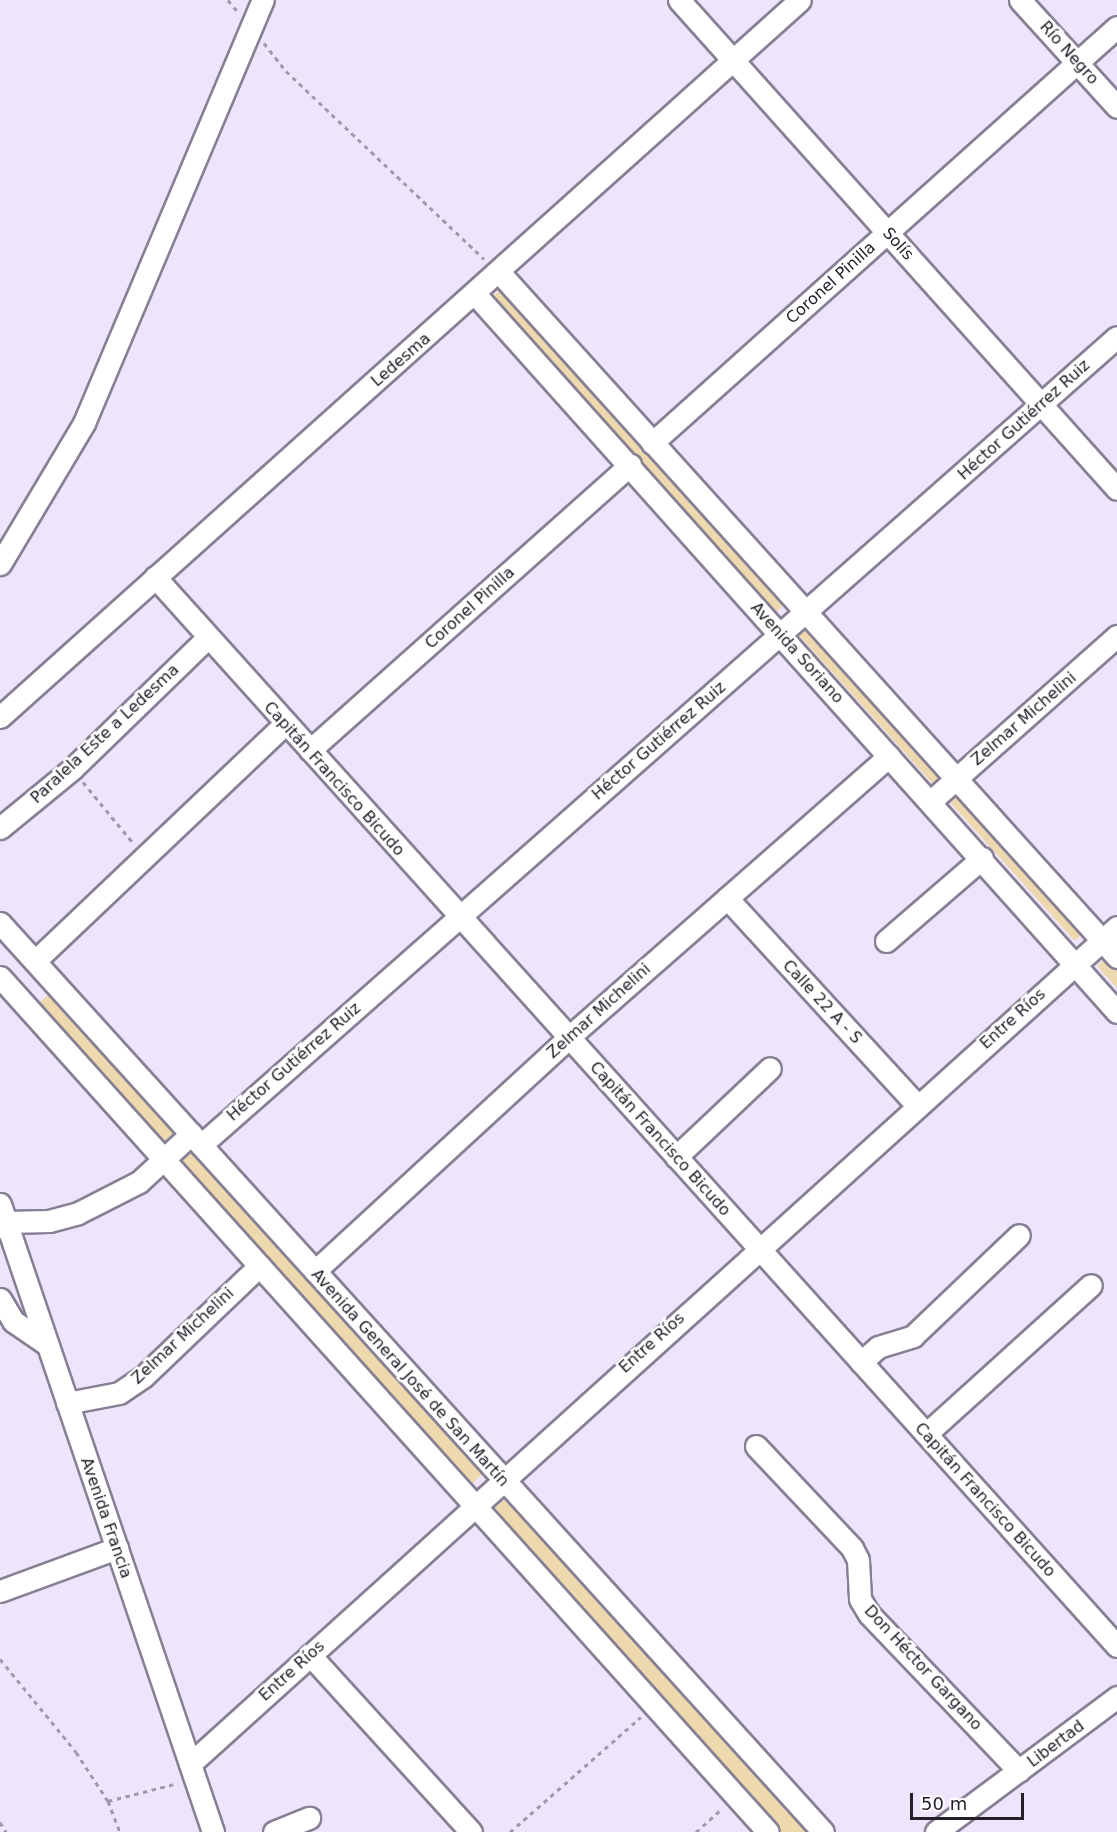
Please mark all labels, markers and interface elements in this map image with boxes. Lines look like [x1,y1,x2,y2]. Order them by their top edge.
street label: Río Negro [1036,17,1102,89]
street label: Solís [878,224,918,264]
street label: Coronel Pinilla [782,238,880,328]
street label: Ledesma [367,329,435,391]
street label: Héctor Gutiérrez Ruiz [954,356,1094,484]
street label: Coronel Pinilla [421,563,519,653]
street label: Avenida Soriano [746,598,848,708]
street label: Paralela Este a Ledesma [27,660,183,808]
street label: Zelmar Michelini [968,668,1080,770]
street label: Héctor Gutiérrez Ruiz [588,678,730,804]
street label: Capitán Francisco Bicudo [260,698,408,860]
street label: Calle 22 A - S [778,956,866,1048]
street label: Zelmar Michelini [543,959,655,1063]
street label: Entre Ríos [976,985,1050,1053]
street label: Héctor Gutiérrez Ruiz [223,999,365,1125]
street label: Capitán Francisco Bicudo [586,1058,734,1220]
street label: Avenida General José de San Martín [307,1265,513,1491]
street label: Zelmar Michelini [128,1284,238,1388]
street label: Entre Ríos [615,1309,689,1377]
street label: Capitán Francisco Bicudo [911,1419,1059,1581]
street label: Avenida Francia [76,1455,136,1581]
street label: Don Héctor Gargano [860,1601,986,1735]
street label: Entre Ríos [255,1637,329,1705]
street label: Libertad [1024,1716,1088,1772]
scale bar [913,1781,1027,1819]
text: 50 m [921,1793,967,1814]

